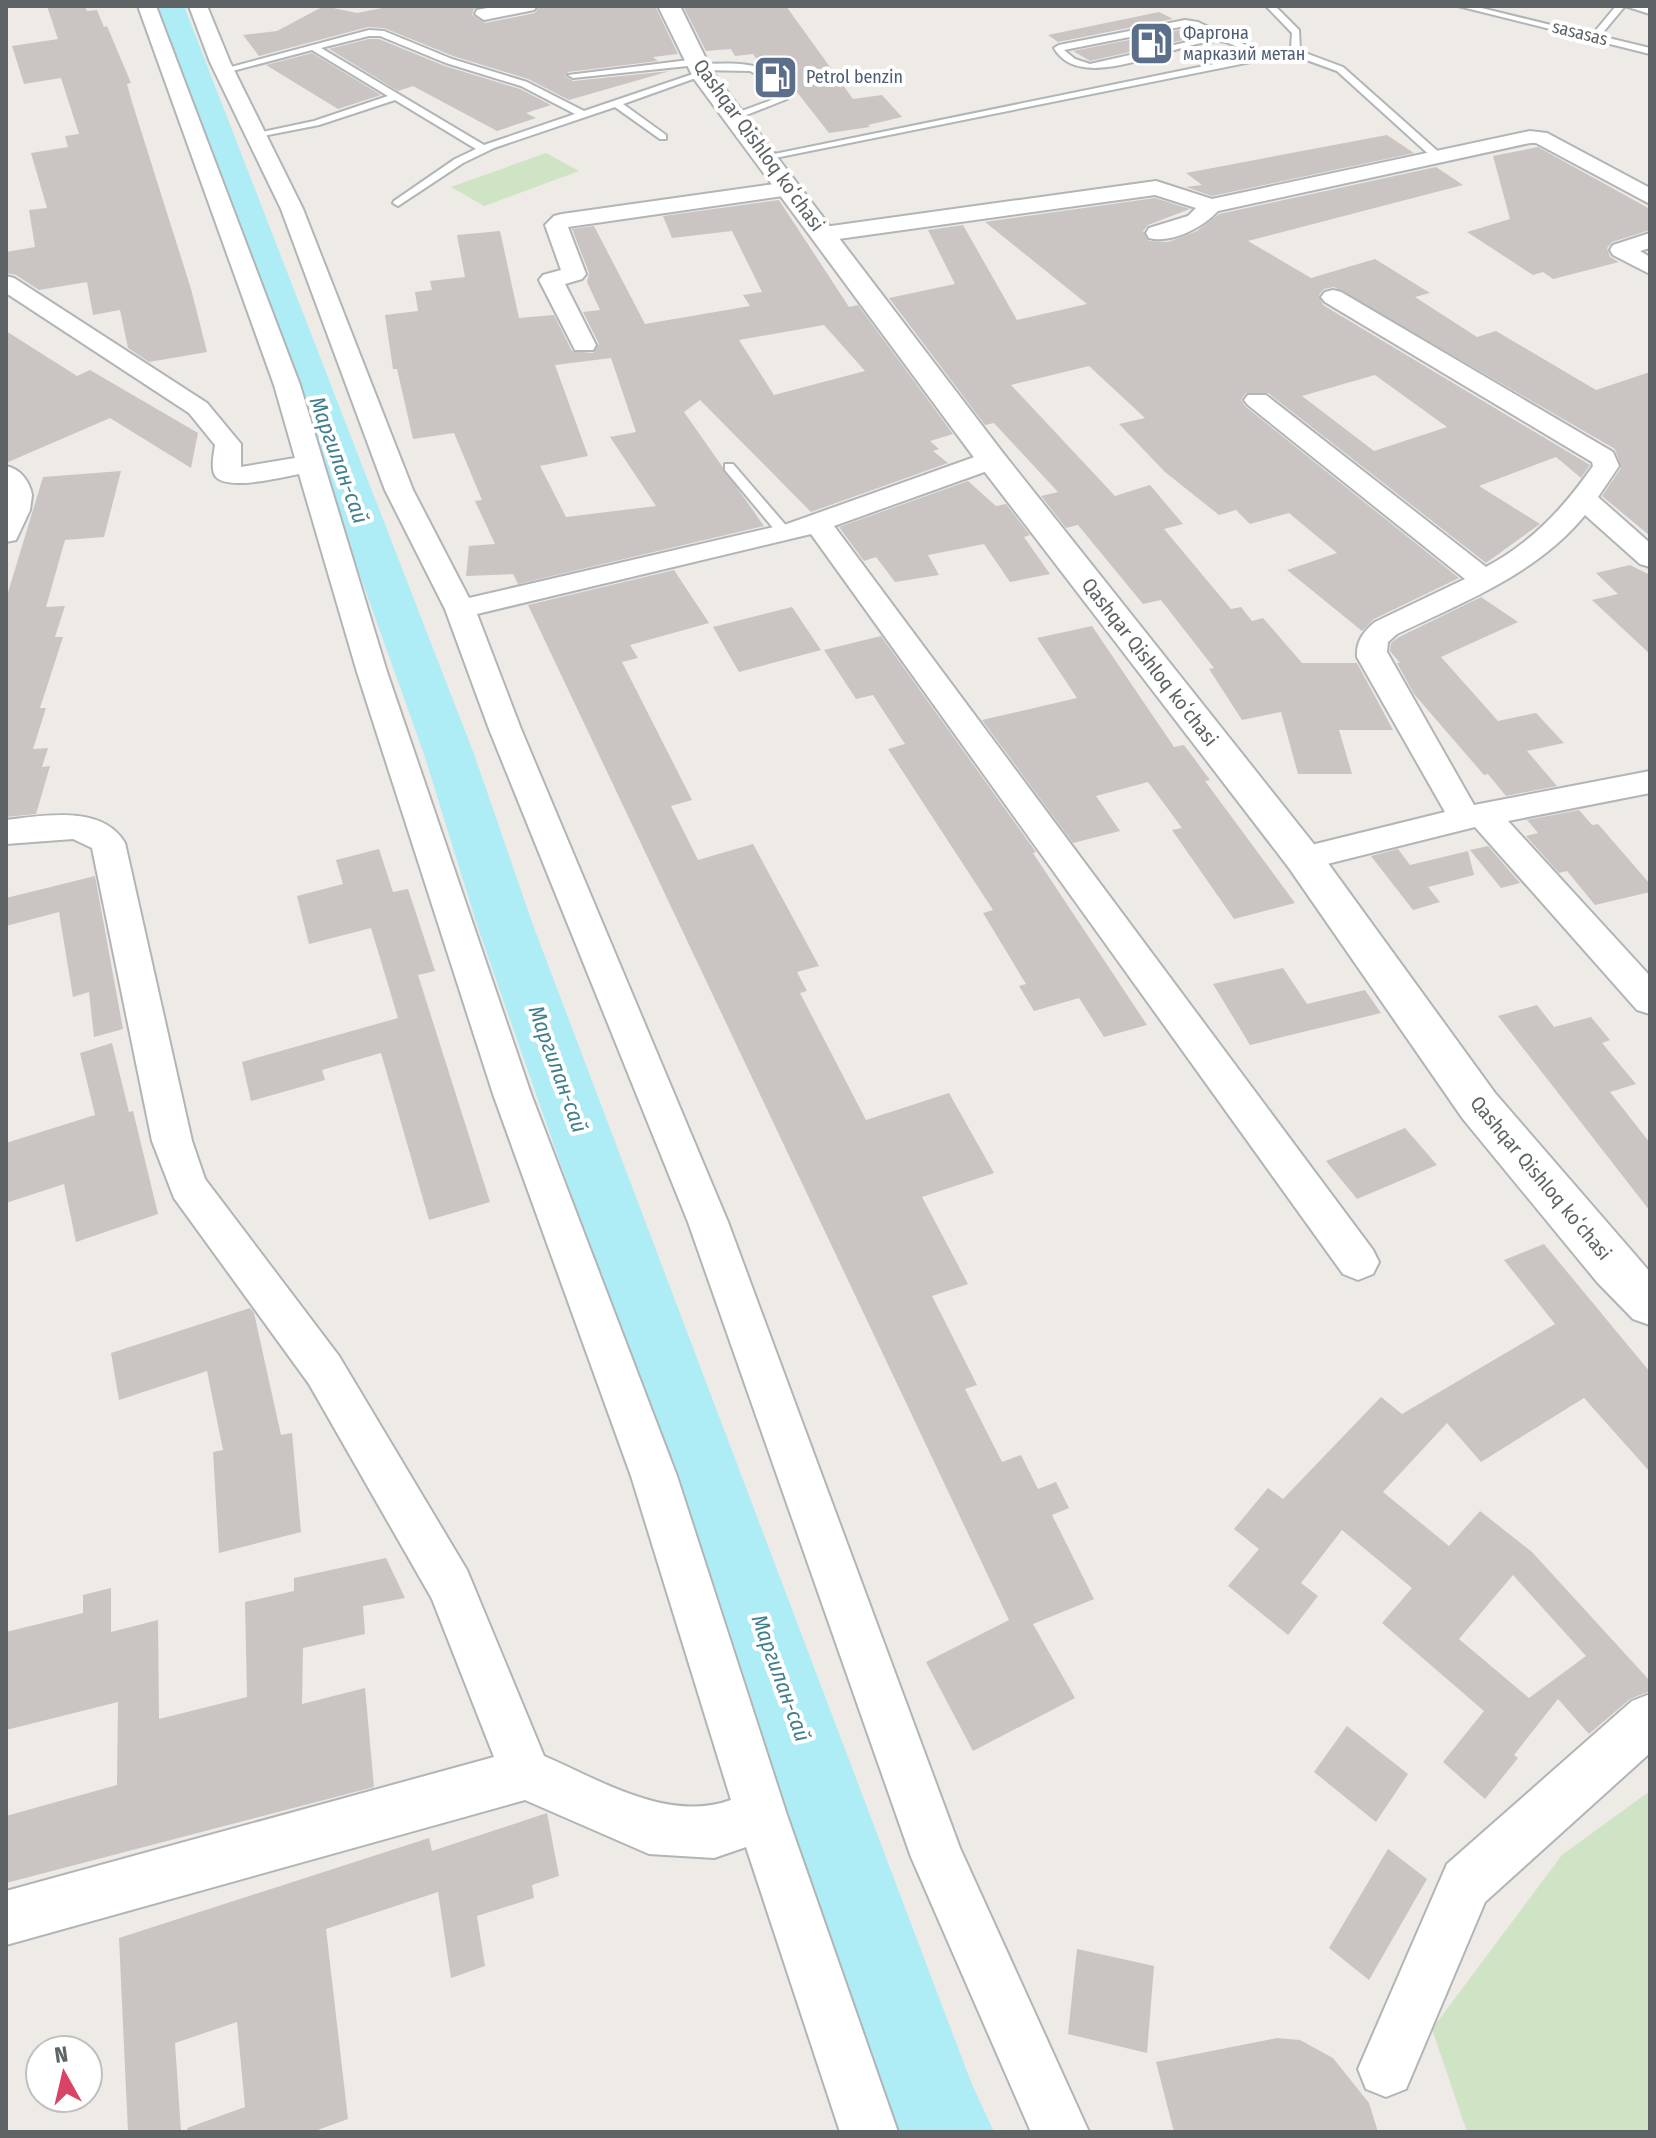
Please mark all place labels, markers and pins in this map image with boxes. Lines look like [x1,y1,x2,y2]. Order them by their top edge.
fuel station icon: Фаргона марказий метан [1128,19,1176,67]
place label: Фаргона марказий метан [1183,22,1305,65]
fuel station icon: Petrol benzin [751,53,799,101]
place label: Petrol benzin [806,66,903,88]

